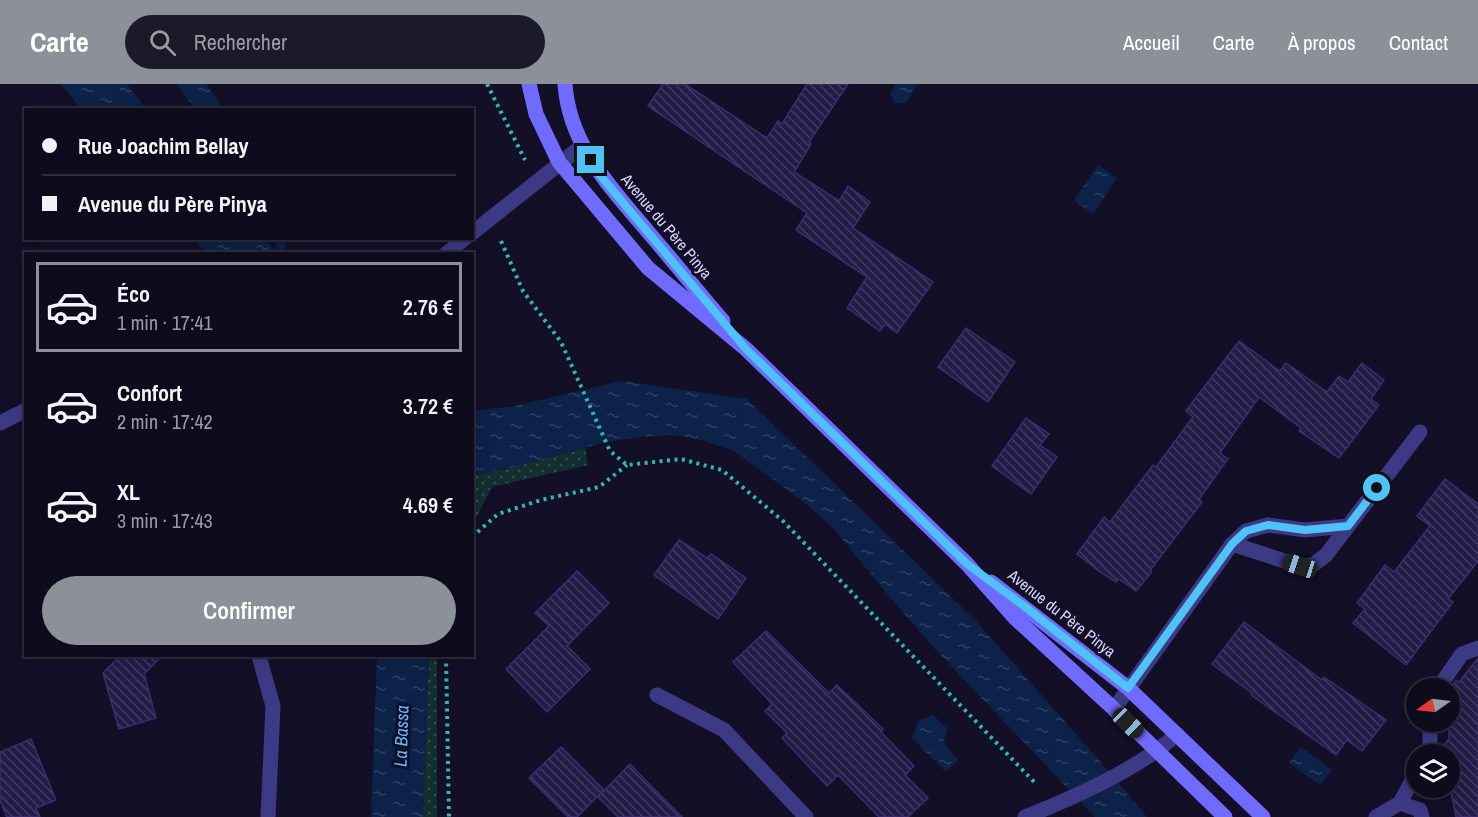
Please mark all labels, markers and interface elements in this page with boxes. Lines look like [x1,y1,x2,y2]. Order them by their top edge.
search box [125,15,545,69]
text: Carte [30,23,89,61]
icon: search [146,26,179,59]
text: Rechercher [194,27,287,57]
text: Accueil [1123,28,1180,57]
text: Carte [1213,28,1255,57]
text: À propos [1288,28,1356,57]
text: Contact [1389,28,1448,57]
text: Rue Joachim Bellay [78,131,248,161]
route end [577,146,604,173]
street label: Avenue du Père Pinya [616,168,718,284]
text: Avenue du Père Pinya [78,189,267,219]
text: Éco [117,279,150,309]
icon: car [45,280,99,334]
text: 2.76 € [403,292,453,322]
text: 1 min · 17:41 [117,309,213,336]
text: Confort [117,378,182,408]
icon: car [45,379,99,433]
text: 3.72 € [403,391,453,421]
text: 2 min · 17:42 [117,408,213,435]
route start [1363,474,1390,501]
text: XL [117,477,140,507]
icon: car [45,478,99,532]
text: 4.69 € [403,490,453,520]
text: 3 min · 17:43 [117,507,213,534]
car [1280,552,1320,580]
street label: Avenue du Père Pinya [1003,563,1121,662]
button: Confirmer [42,576,456,645]
north arrow [1406,678,1460,732]
map controls [1406,678,1460,798]
car [1109,704,1147,742]
water label: La Bassa [387,705,415,767]
button: layers [1406,744,1460,798]

